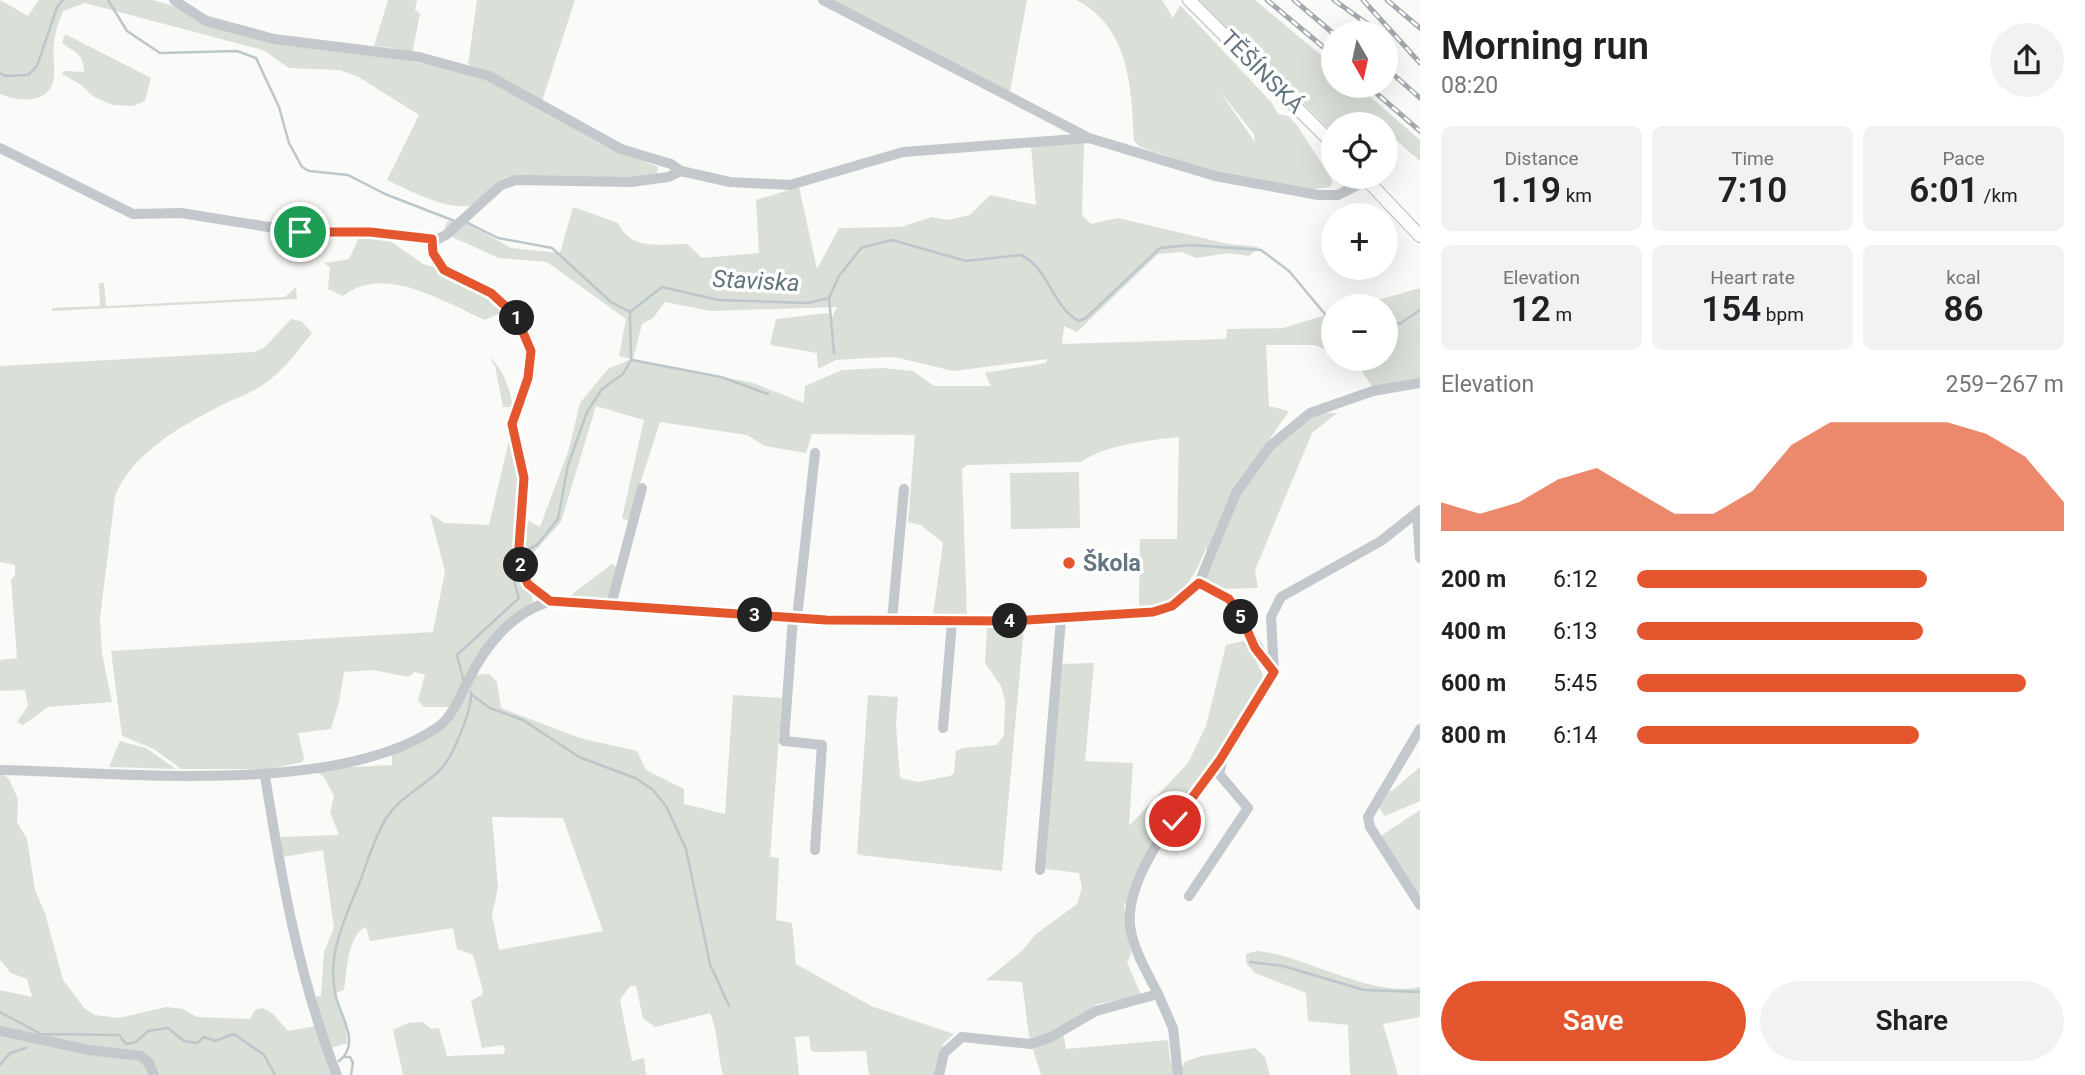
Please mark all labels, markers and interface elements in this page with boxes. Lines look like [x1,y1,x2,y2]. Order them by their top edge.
north arrow [1321,21,1398,98]
map controls [1321,21,1398,371]
button: share [1990,23,2064,97]
street label: TĚŠÍNSKÁ [1215,24,1310,119]
text: Morning run [1441,24,1649,68]
text: 08:20 [1441,72,1498,99]
button: locate [1321,112,1398,189]
text: Distance [1505,147,1578,170]
text: Time [1731,147,1774,170]
text: Pace [1942,147,1985,170]
text: 1.19 [1491,170,1561,211]
text: 7:10 [1718,170,1787,211]
text: 6:01 [1909,170,1979,211]
text: km [1561,184,1592,207]
text: /km [1979,184,2018,207]
pin [270,202,330,262]
button: + [1321,203,1398,280]
icon: arrive [281,213,319,251]
water label: Staviska [712,265,800,297]
text: Elevation [1503,266,1580,289]
text: Heart rate [1710,266,1795,289]
text: kcal [1946,266,1981,289]
text: 12 [1511,289,1551,330]
text: 154 [1701,289,1761,330]
text: 86 [1944,289,1984,330]
button: − [1321,294,1398,371]
pin: 1 [500,300,534,336]
text: m [1551,303,1572,326]
text: bpm [1761,303,1804,326]
text: 1 [511,306,522,329]
text: Elevation [1441,371,1534,398]
text: 259–267 m [1945,371,2064,398]
pin: 2 [504,548,538,582]
place label: Škola [1083,549,1141,577]
text: 2 [515,553,526,576]
marker: Škola [1061,555,1077,571]
text: 200 m [1441,566,1506,593]
text: 6:12 [1553,566,1597,593]
pin: 3 [738,598,772,632]
pin: 5 [1224,600,1258,634]
text: 3 [749,603,760,626]
pin: 4 [992,604,1028,638]
text: 5 [1235,605,1246,628]
text: 4 [1004,609,1015,632]
text: 400 m [1441,618,1506,645]
text: 6:13 [1553,618,1597,645]
text: 600 m [1441,670,1506,697]
text: 5:45 [1553,670,1597,697]
text: 800 m [1441,722,1506,749]
text: 6:14 [1553,722,1597,749]
pin [1145,791,1205,851]
icon: check [1156,802,1194,840]
button: Save [1441,981,1746,1061]
button: Share [1760,981,2064,1061]

